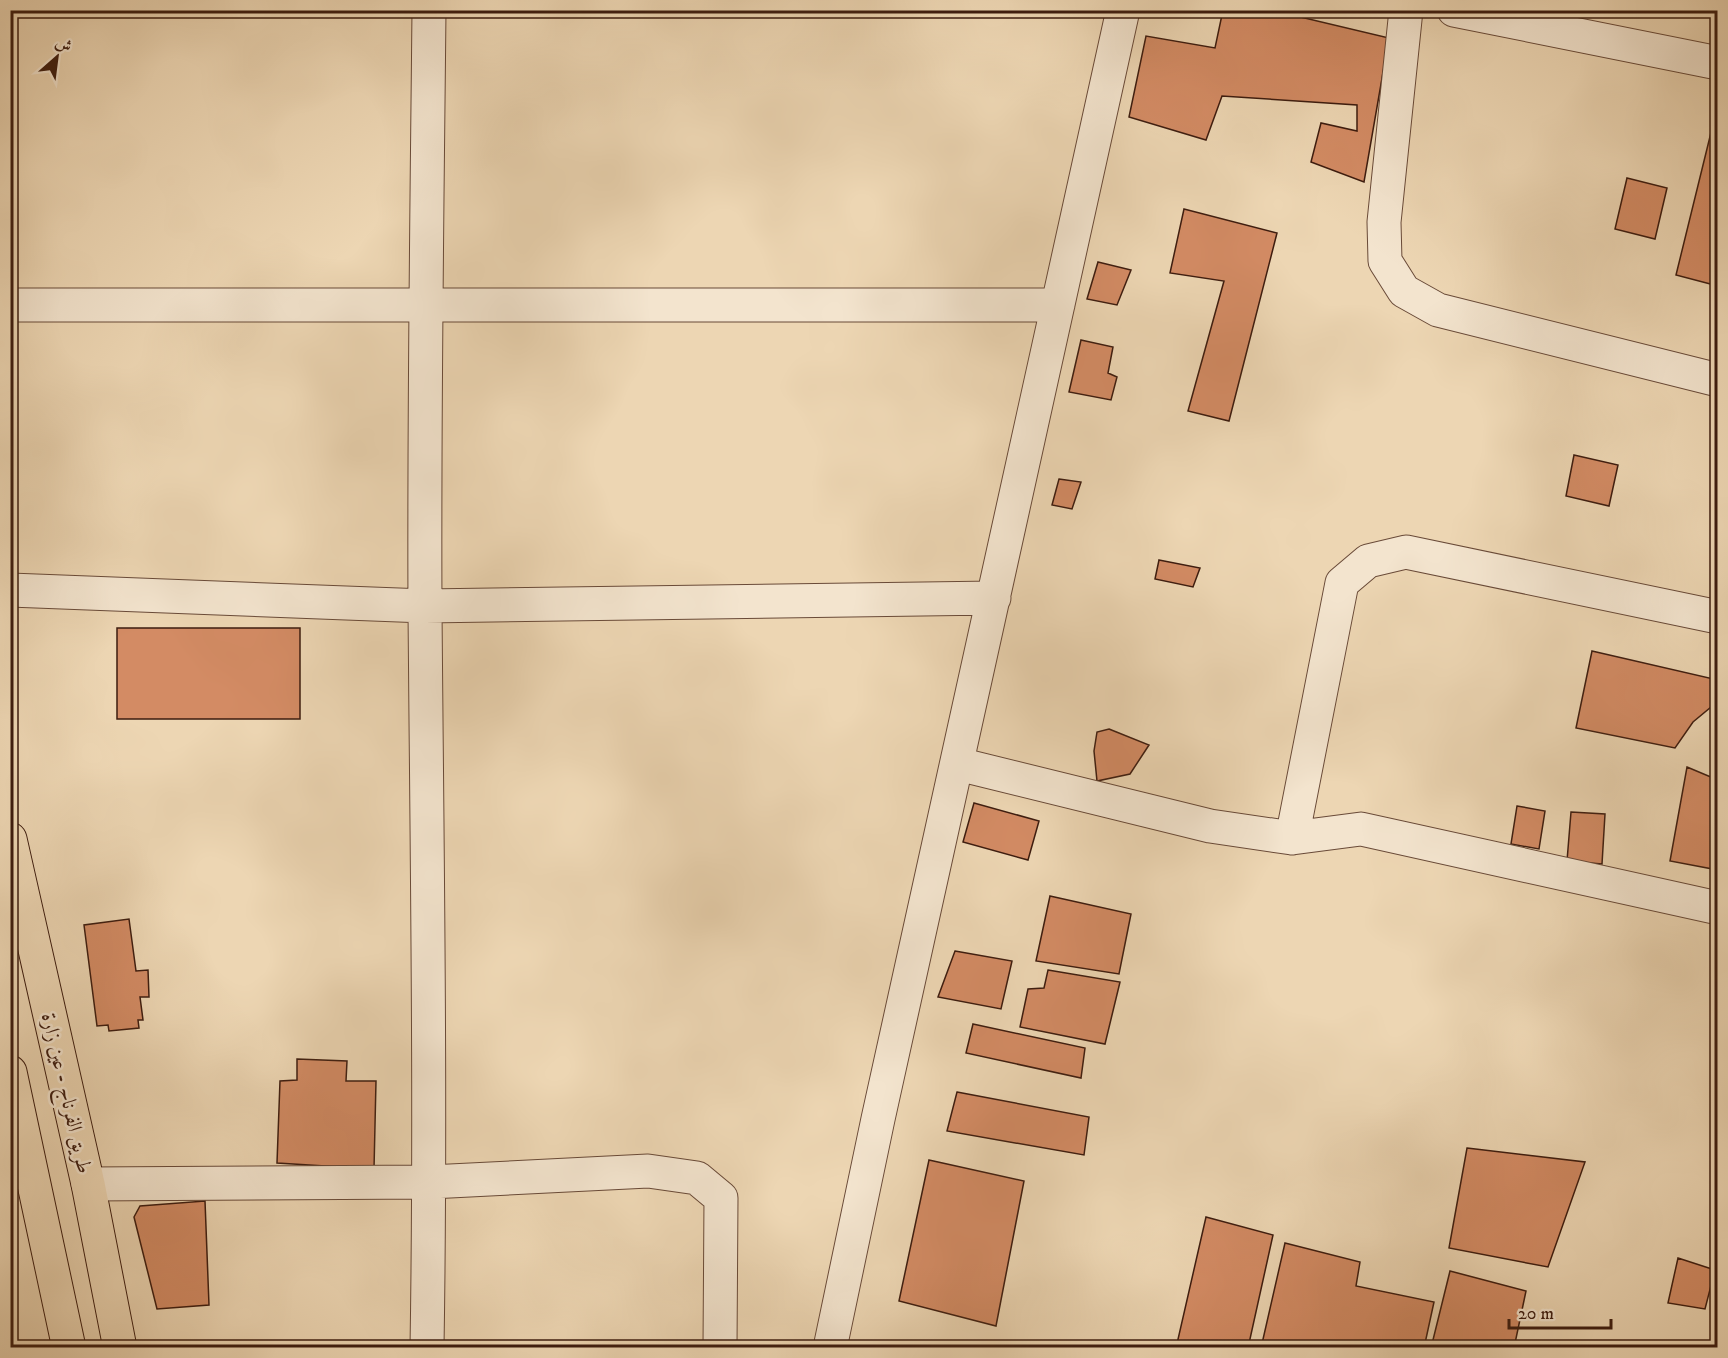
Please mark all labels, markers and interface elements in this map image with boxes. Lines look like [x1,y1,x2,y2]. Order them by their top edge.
north arrow [27,27,87,87]
text: ش [52,32,75,57]
street label: طريق الفرناج - عين زارة [30,1010,97,1177]
scale bar [1509,1292,1611,1330]
text: 20 m [1518,1303,1554,1325]

